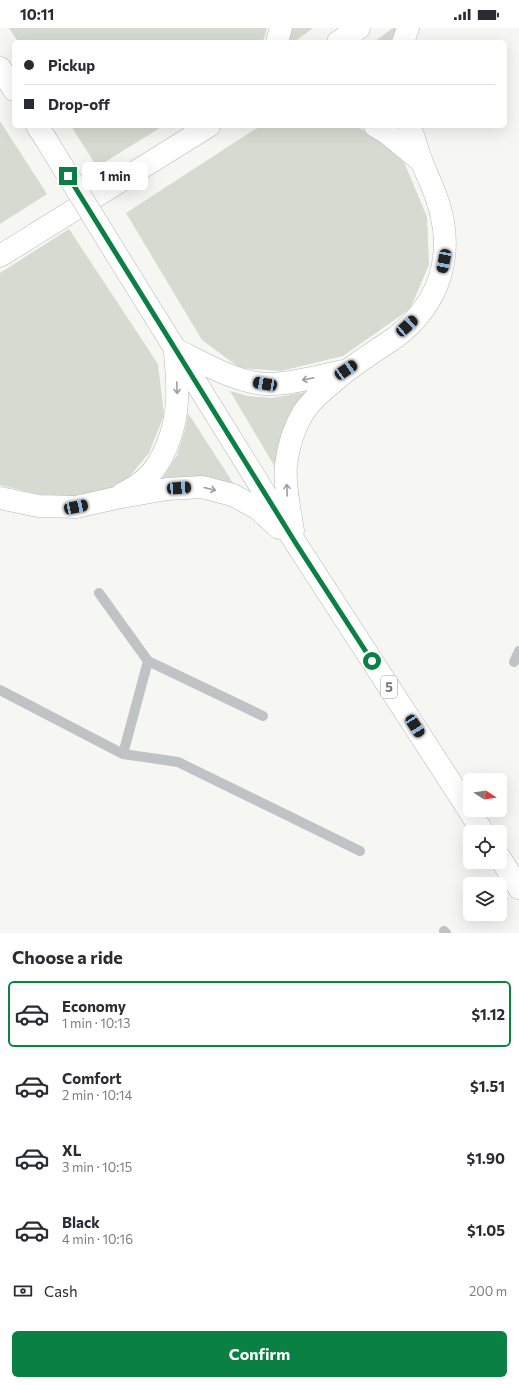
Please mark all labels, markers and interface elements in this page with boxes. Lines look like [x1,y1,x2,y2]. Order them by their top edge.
text: 10:11 [20,5,54,23]
text: Pickup [48,56,95,74]
text: Drop-off [48,95,110,113]
callout: 1 min [82,162,148,190]
route end [59,167,77,185]
text: 1 min [100,168,130,184]
car [436,248,452,274]
car [394,314,420,338]
car [333,358,359,382]
one-way arrow [302,375,315,383]
car [252,376,278,392]
one-way arrow [173,381,180,394]
car [167,481,191,495]
one-way arrow [283,484,291,497]
one-way arrow [203,486,216,493]
car [63,499,89,515]
route start [363,652,381,670]
road number: 5 [381,676,397,698]
car [403,713,427,739]
north arrow [463,773,507,817]
map controls [463,773,507,921]
button: locate [463,825,507,869]
button: layers [463,877,507,921]
text: Choose a ride [12,946,123,968]
icon: car [14,996,50,1032]
text: Economy [62,997,126,1015]
text: $1.12 [471,1005,505,1023]
text: 1 min · 10:13 [62,1015,130,1031]
icon: car [14,1068,50,1104]
text: Comfort [62,1069,122,1087]
text: $1.51 [470,1077,505,1095]
text: 2 min · 10:14 [62,1087,132,1103]
icon: car [14,1140,50,1176]
text: XL [62,1141,81,1159]
text: $1.90 [467,1149,505,1167]
text: 3 min · 10:15 [62,1159,132,1175]
icon: car [14,1212,50,1248]
text: Black [62,1213,100,1231]
text: $1.05 [467,1221,505,1239]
text: 4 min · 10:16 [62,1231,133,1247]
icon: cash [12,1280,34,1302]
text: Cash [44,1282,78,1300]
text: 200 m [469,1283,507,1299]
button: Confirm [12,1331,507,1377]

